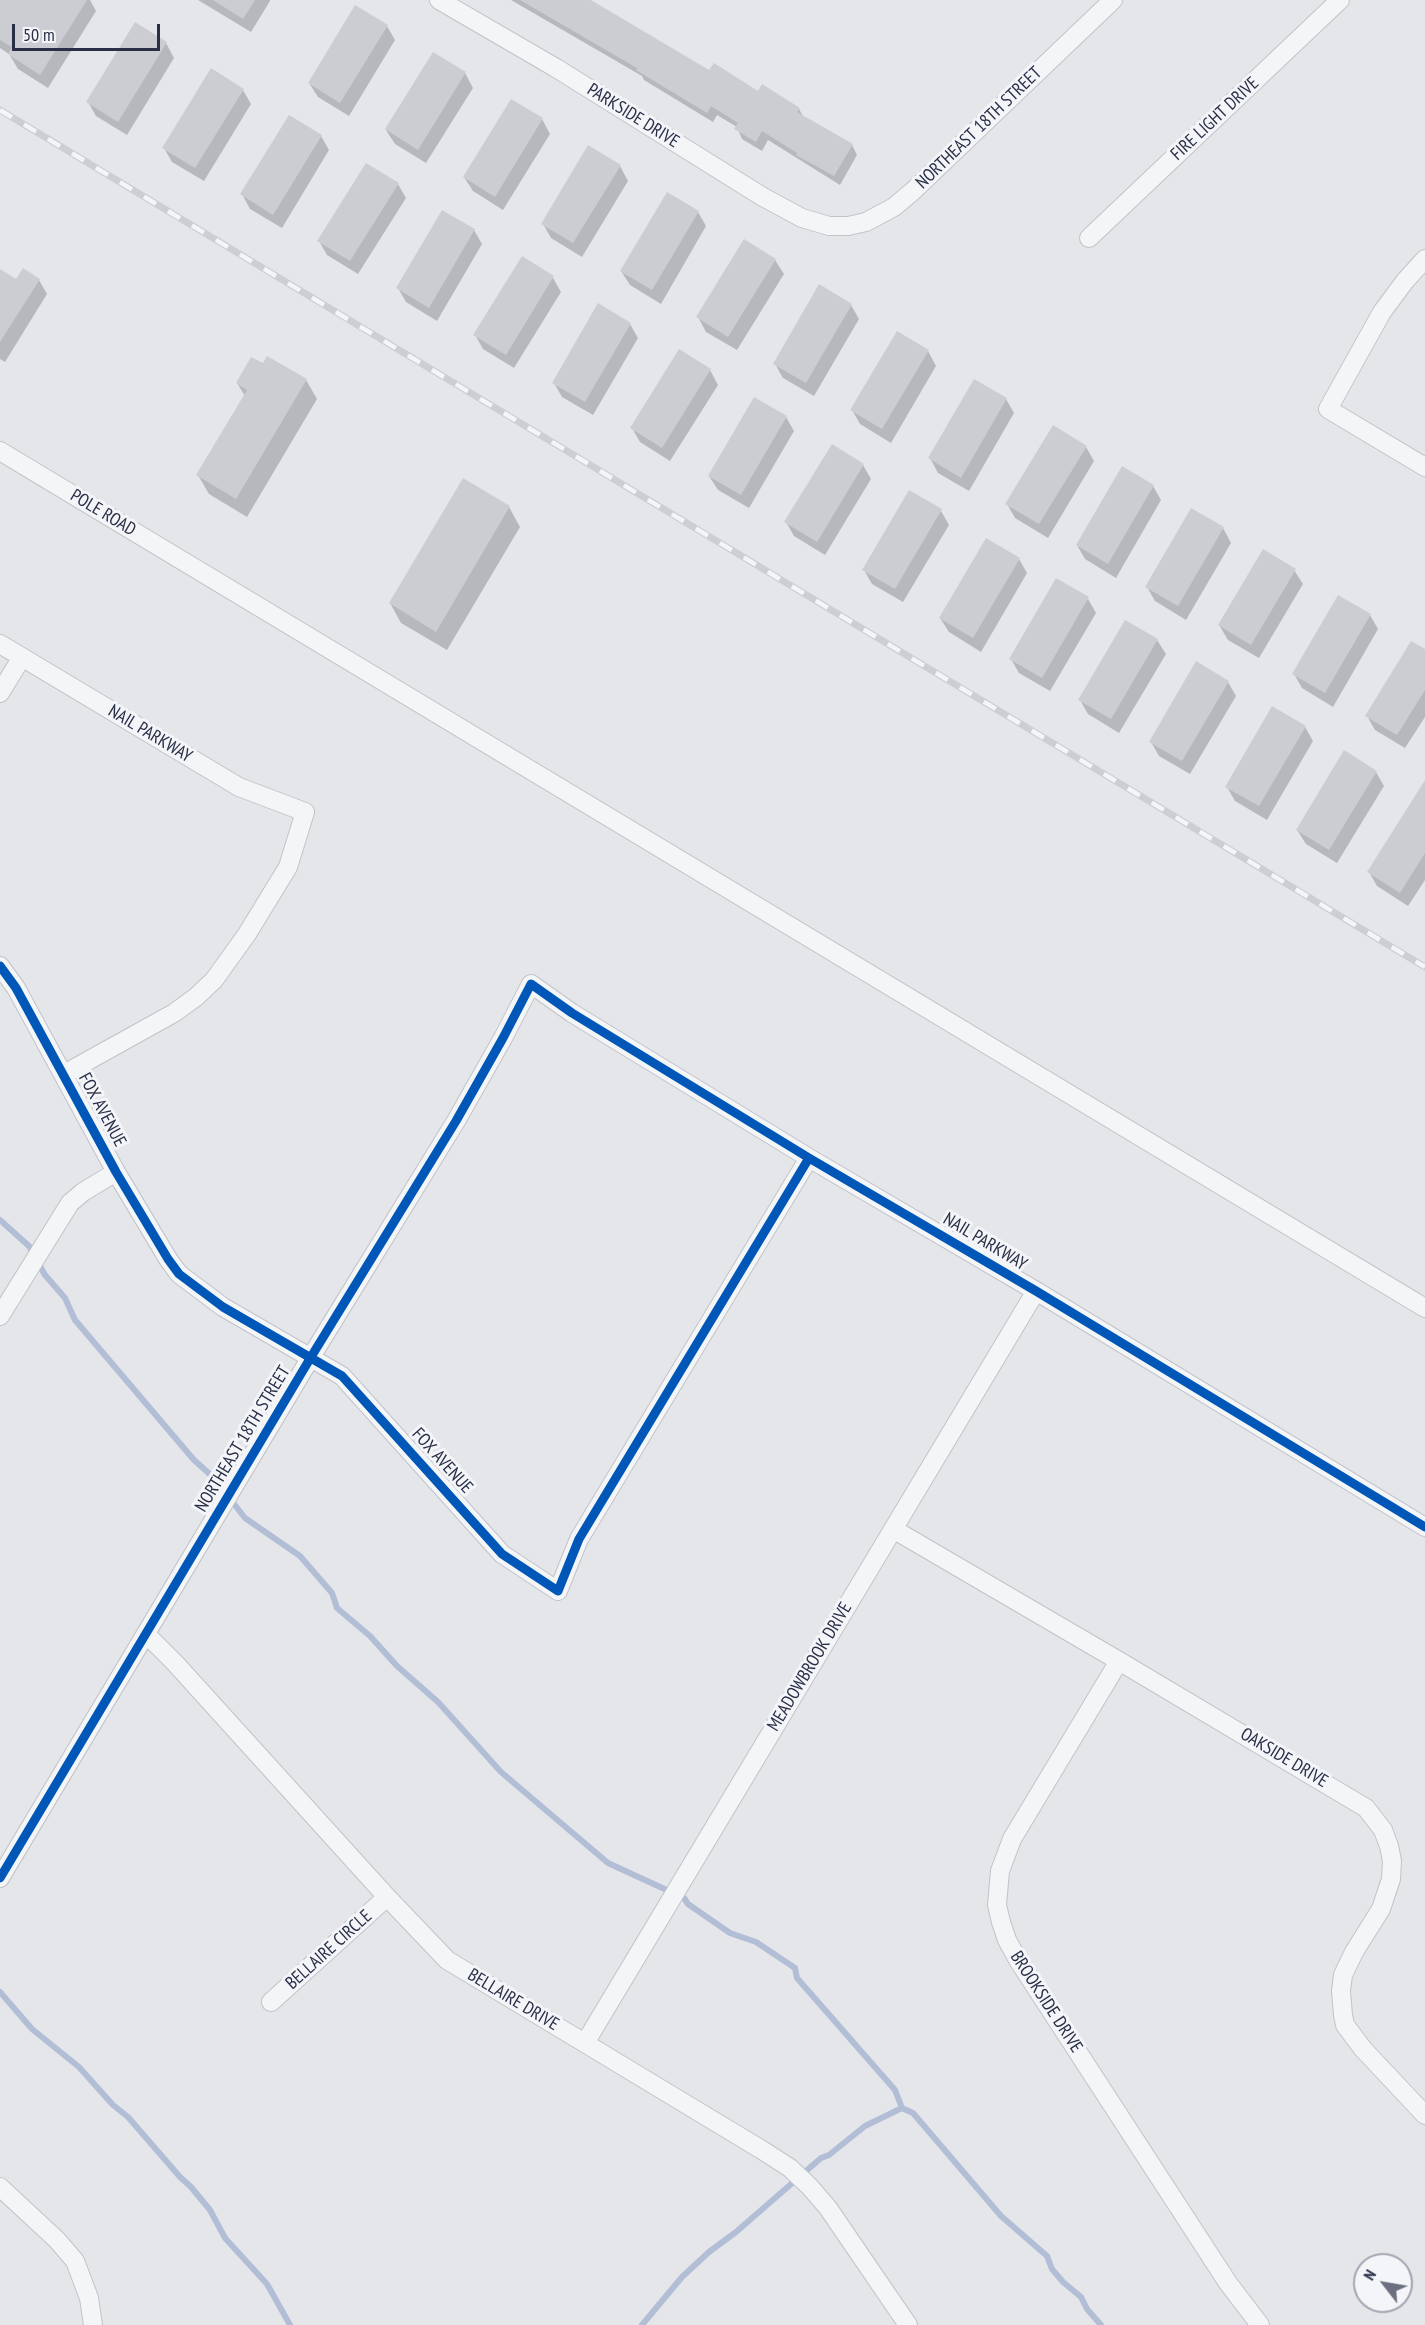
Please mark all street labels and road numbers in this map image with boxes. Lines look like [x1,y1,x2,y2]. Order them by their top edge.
street label: NORTHEAST 18TH STREET [912,62,1046,194]
street label: FIRE LIGHT DRIVE [1167,73,1263,165]
street label: PARKSIDE DRIVE [583,79,683,153]
street label: POLE ROAD [66,485,140,541]
street label: NAIL PARKWAY [104,701,196,767]
street label: FOX AVENUE [74,1069,130,1151]
street label: NAIL PARKWAY [939,1209,1031,1275]
street label: NORTHEAST 18TH STREET [191,1362,295,1516]
street label: FOX AVENUE [407,1424,477,1498]
street label: MEADOWBROOK DRIVE [763,1599,857,1735]
street label: OAKSIDE DRIVE [1236,1723,1332,1793]
street label: BELLAIRE CIRCLE [282,1906,376,1994]
street label: BROOKSIDE DRIVE [1005,1947,1087,2057]
street label: BELLAIRE DRIVE [464,1964,562,2036]

